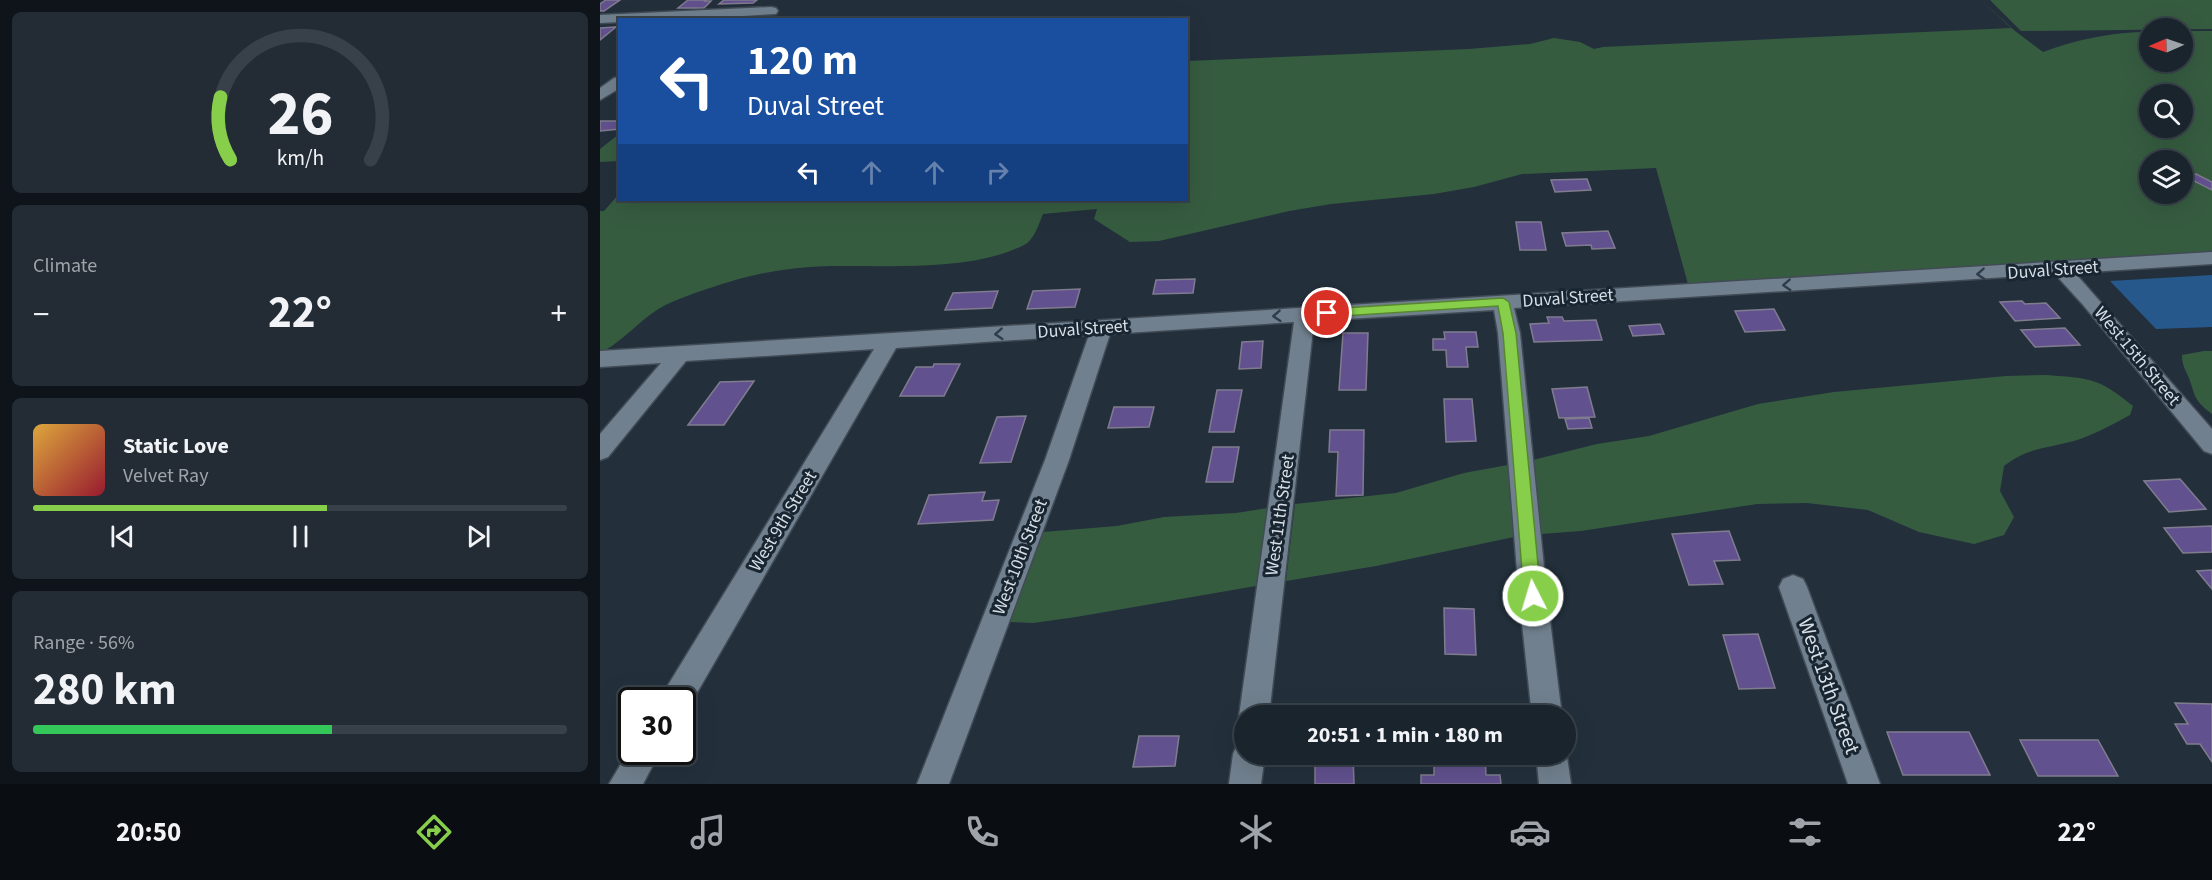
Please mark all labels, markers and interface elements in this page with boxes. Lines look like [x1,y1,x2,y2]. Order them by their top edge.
north arrow [2139,18,2193,72]
map controls [2139,18,2193,204]
text: 120 m [747,31,858,91]
icon: left [648,42,726,120]
text: 26 [267,70,333,159]
button: search [2139,84,2193,138]
text: Duval Street [747,87,884,126]
text: km/h [276,143,324,174]
button: layers [2139,150,2193,204]
icon: left [792,156,825,189]
icon: ahead [855,156,888,189]
icon: ahead [918,156,951,189]
icon: right [981,156,1014,189]
text: Climate [33,252,97,280]
street label: Duval Street [2007,254,2099,286]
one-way arrow [1977,268,1986,281]
one-way arrow [1782,278,1791,291]
text: 22° [268,281,332,345]
street label: Duval Street [1522,282,1614,314]
pin [1301,287,1352,338]
text: − [33,291,49,338]
text: + [551,291,567,338]
icon: arrive [1310,296,1343,329]
street label: West 15th Street [2088,301,2186,411]
one-way arrow [1273,309,1282,322]
street label: Duval Street [1037,313,1129,345]
one-way arrow [995,328,1004,341]
text: Static Love [123,430,229,462]
street label: West 11th Street [1259,453,1301,577]
text: Velvet Ray [123,462,209,490]
street label: West 9th Street [743,466,823,576]
street label: West 10th Street [986,495,1054,619]
icon: previous [106,520,139,553]
icon: pause [284,520,317,553]
icon: next [462,520,495,553]
position arrow [1501,564,1565,628]
street label: West 13th Street [1790,614,1868,758]
text: Range · 56% [33,629,134,657]
text: 280 km [33,658,177,722]
speed limit sign: 30 [618,687,696,765]
text: 20:51 · 1 min · 180 m [1307,719,1503,751]
icon: directions [413,811,455,853]
icon: music [687,811,729,853]
icon: phone [961,811,1003,853]
icon: climate [1235,811,1277,853]
icon: car [1509,811,1551,853]
icon: filters [1784,811,1826,853]
text: 20:50 [116,813,181,852]
text: 22° [2058,813,2096,852]

